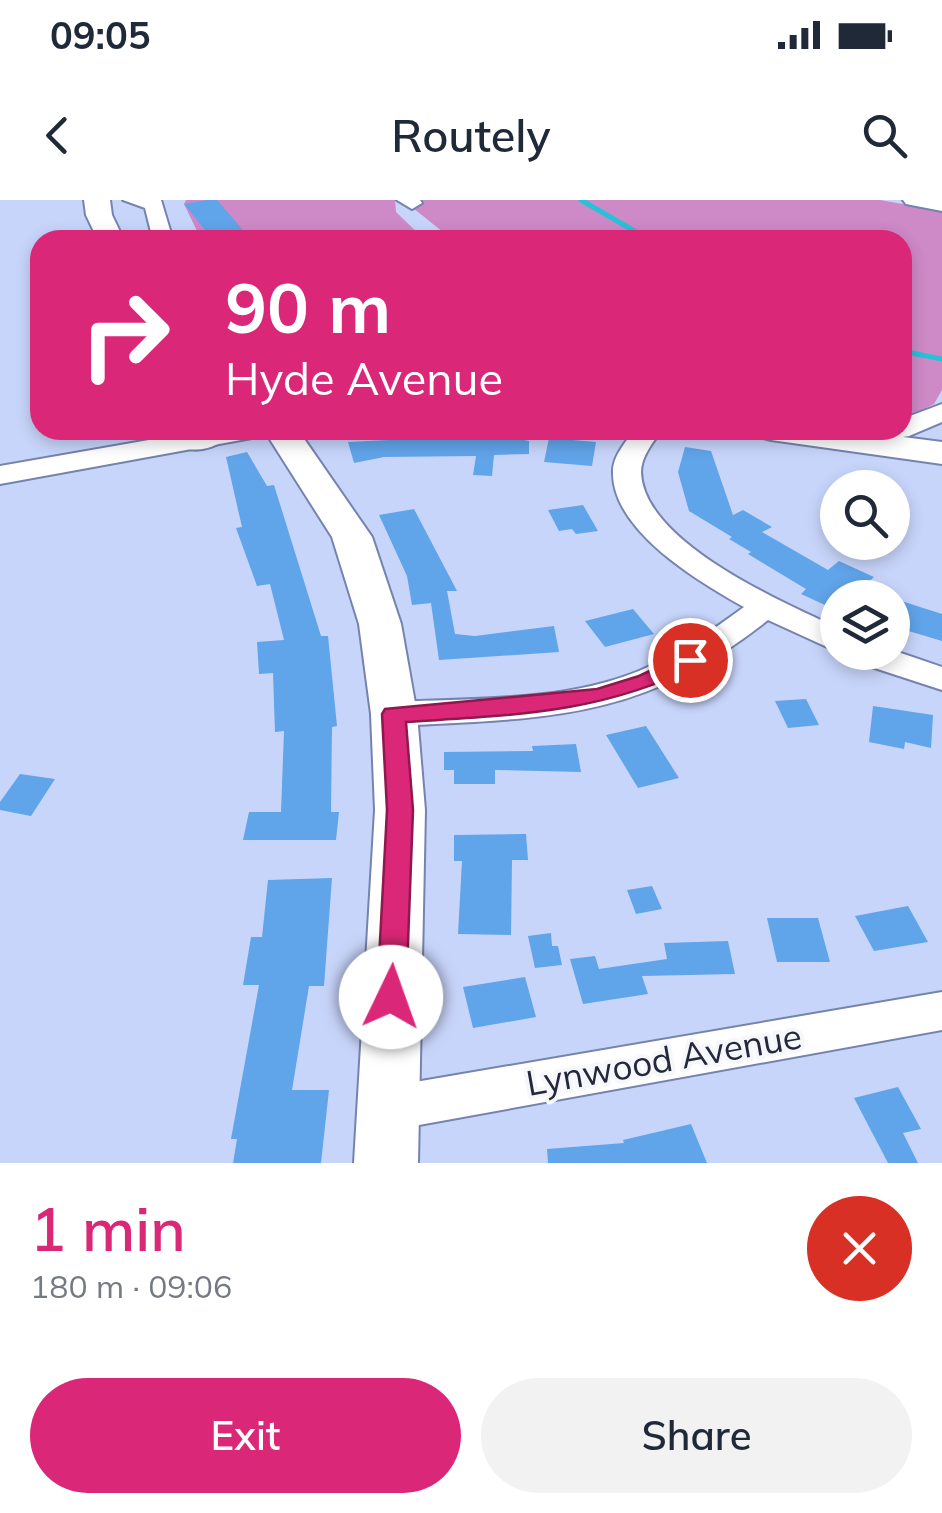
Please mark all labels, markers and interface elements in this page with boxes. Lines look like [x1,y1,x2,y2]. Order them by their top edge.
text: 09:05 [50,11,151,59]
text: Routely [391,107,551,163]
icon: back [30,108,85,163]
icon: search [857,108,912,163]
text: 90 m [225,263,391,351]
icon: right [60,270,190,400]
text: Hyde Avenue [225,350,503,406]
map controls [820,470,910,670]
button: search [820,470,910,560]
button: layers [820,580,910,670]
pin [648,618,733,703]
icon: arrive [663,633,718,688]
position arrow [339,945,443,1049]
street label: Lynwood Avenue [523,1013,805,1105]
text: 1 min [30,1191,186,1266]
button: close [807,1196,912,1301]
text: 180 m · 09:06 [30,1266,232,1306]
button: Exit [30,1378,461,1493]
button: Share [481,1378,912,1493]

